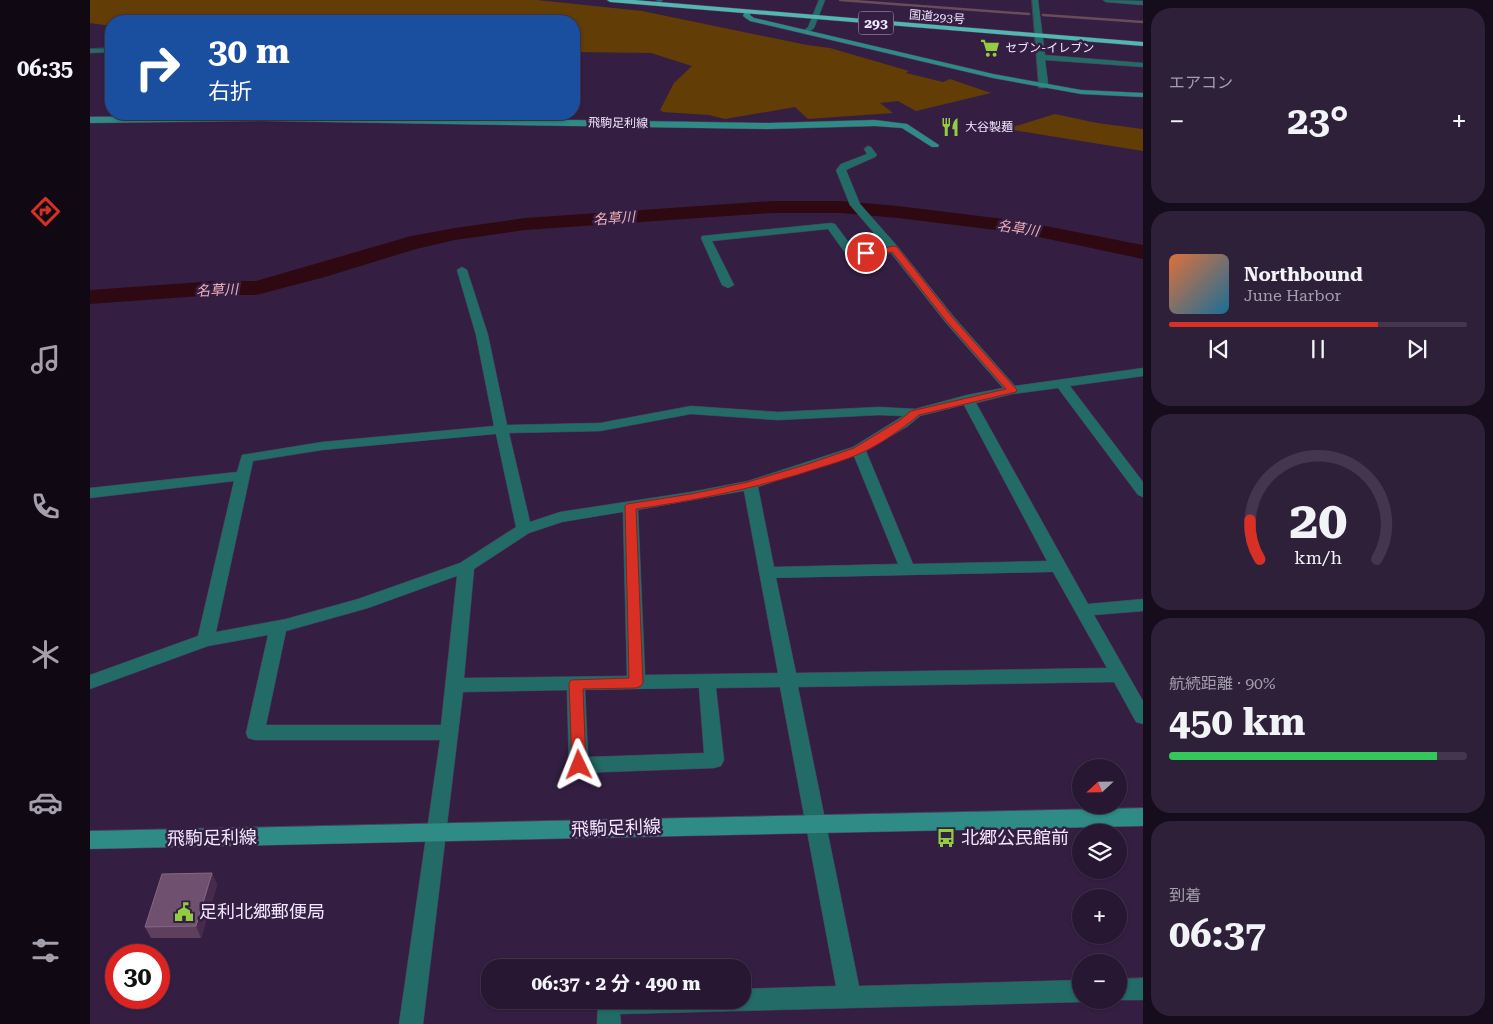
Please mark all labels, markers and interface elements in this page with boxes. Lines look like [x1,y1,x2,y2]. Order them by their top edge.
street label: 国道293号 [908,8,966,26]
road number: 293 [858,12,894,34]
text: 30 m [208,31,290,72]
icon: right [125,35,190,100]
supermarket icon: セブン-イレブン [979,37,1001,59]
place label: セブン-イレブン [1005,41,1094,55]
text: 06:35 [17,56,73,81]
text: エアコン [1169,73,1233,92]
text: 右折 [208,79,252,104]
text: 23° [1287,99,1349,143]
text: − [1169,105,1185,138]
text: + [1451,105,1467,138]
street label: 飛駒足利線 [588,115,648,131]
restaurant icon: 大谷製麺 [939,116,961,138]
place label: 大谷製麺 [965,120,1013,134]
icon: directions [28,194,63,229]
water label: 名草川 [592,208,638,227]
water label: 名草川 [996,217,1042,239]
pin [845,232,887,274]
icon: arrive [852,239,880,267]
text: Northbound [1244,263,1363,286]
water label: 名草川 [196,281,240,299]
text: June Harbor [1244,286,1341,305]
icon: previous [1205,335,1233,363]
icon: pause [1304,335,1332,363]
icon: next [1403,335,1431,363]
icon: music [28,342,63,377]
icon: phone [28,489,63,524]
text: 20 [1289,490,1347,551]
text: km/h [1294,547,1342,568]
icon: climate [28,637,63,672]
text: 航続距離 · 90% [1169,674,1276,693]
text: 450 km [1169,700,1305,744]
position arrow [552,738,604,790]
north arrow [1072,759,1128,814]
map controls [1072,759,1127,1009]
icon: car [28,785,63,820]
street label: 飛駒足利線 [571,815,661,840]
button: layers [1072,824,1127,879]
street label: 飛駒足利線 [167,826,257,849]
bus stop icon: 北郷公民館前 [935,827,957,849]
place label: 北郷公民館前 [961,827,1069,848]
text: 到着 [1169,886,1201,905]
button: + [1072,889,1127,944]
public building icon: 足利北郷郵便局 [173,901,195,923]
place label: 足利北郷郵便局 [199,901,325,922]
text: 06:37 [1169,912,1266,956]
icon: filters [28,933,63,968]
speed limit sign: 30 [105,944,170,1009]
button: − [1072,954,1127,1009]
text: 06:37 · 2 分 · 490 m [531,972,701,995]

